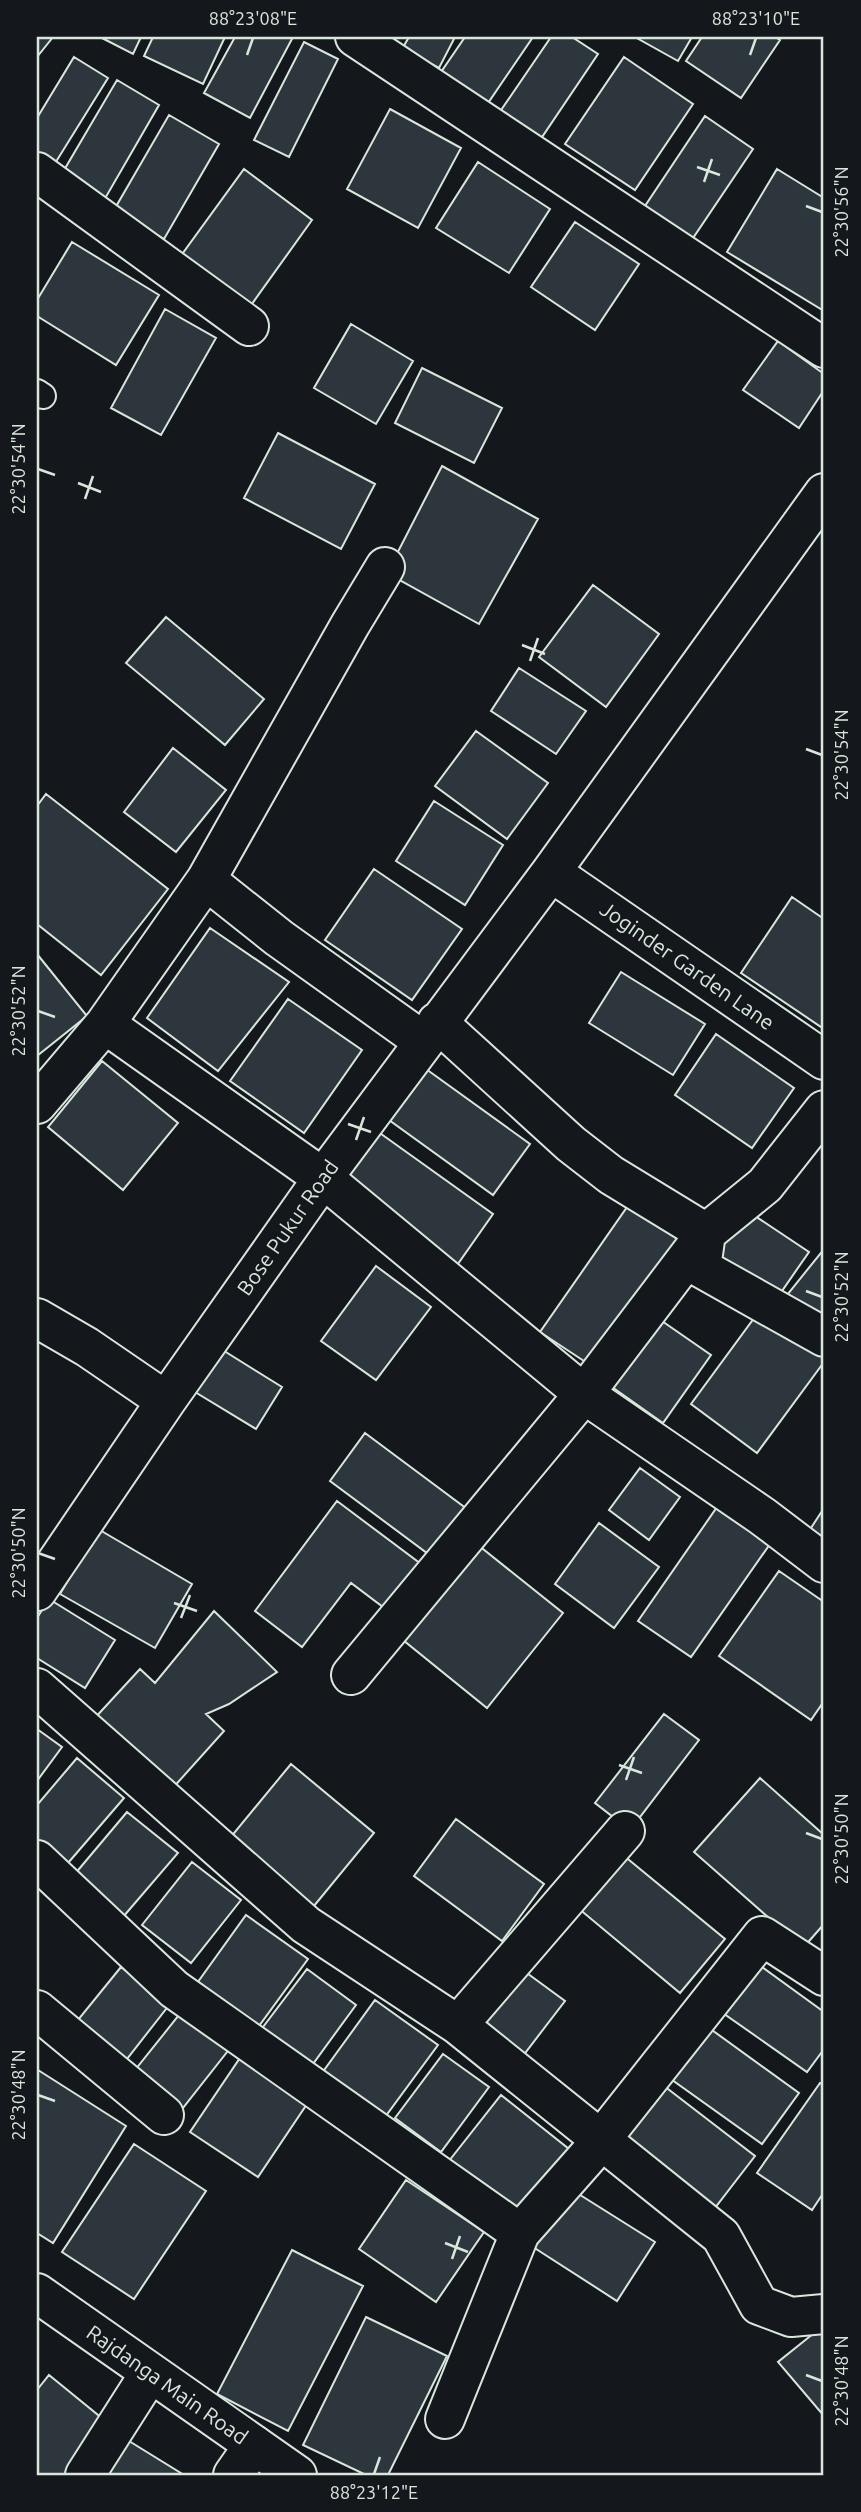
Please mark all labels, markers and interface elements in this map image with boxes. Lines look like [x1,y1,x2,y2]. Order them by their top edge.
text: 88°23'08"E [209,8,297,28]
text: 88°23'10"E [712,8,800,28]
text: 22°30'56"N [831,166,851,258]
text: 22°30'54"N [8,423,28,515]
text: 22°30'54"N [831,709,851,801]
street label: Joginder Garden Lane [596,896,779,1034]
text: 22°30'52"N [8,965,28,1057]
street label: Bose Pukur Road [232,1155,343,1300]
text: 22°30'52"N [831,1251,851,1343]
text: 22°30'50"N [8,1507,28,1599]
text: 22°30'50"N [831,1793,851,1885]
text: 22°30'48"N [8,2049,28,2141]
street label: Rajdanga Main Road [82,2320,253,2449]
text: 22°30'48"N [831,2335,851,2427]
text: 88°23'12"E [330,2482,418,2502]

